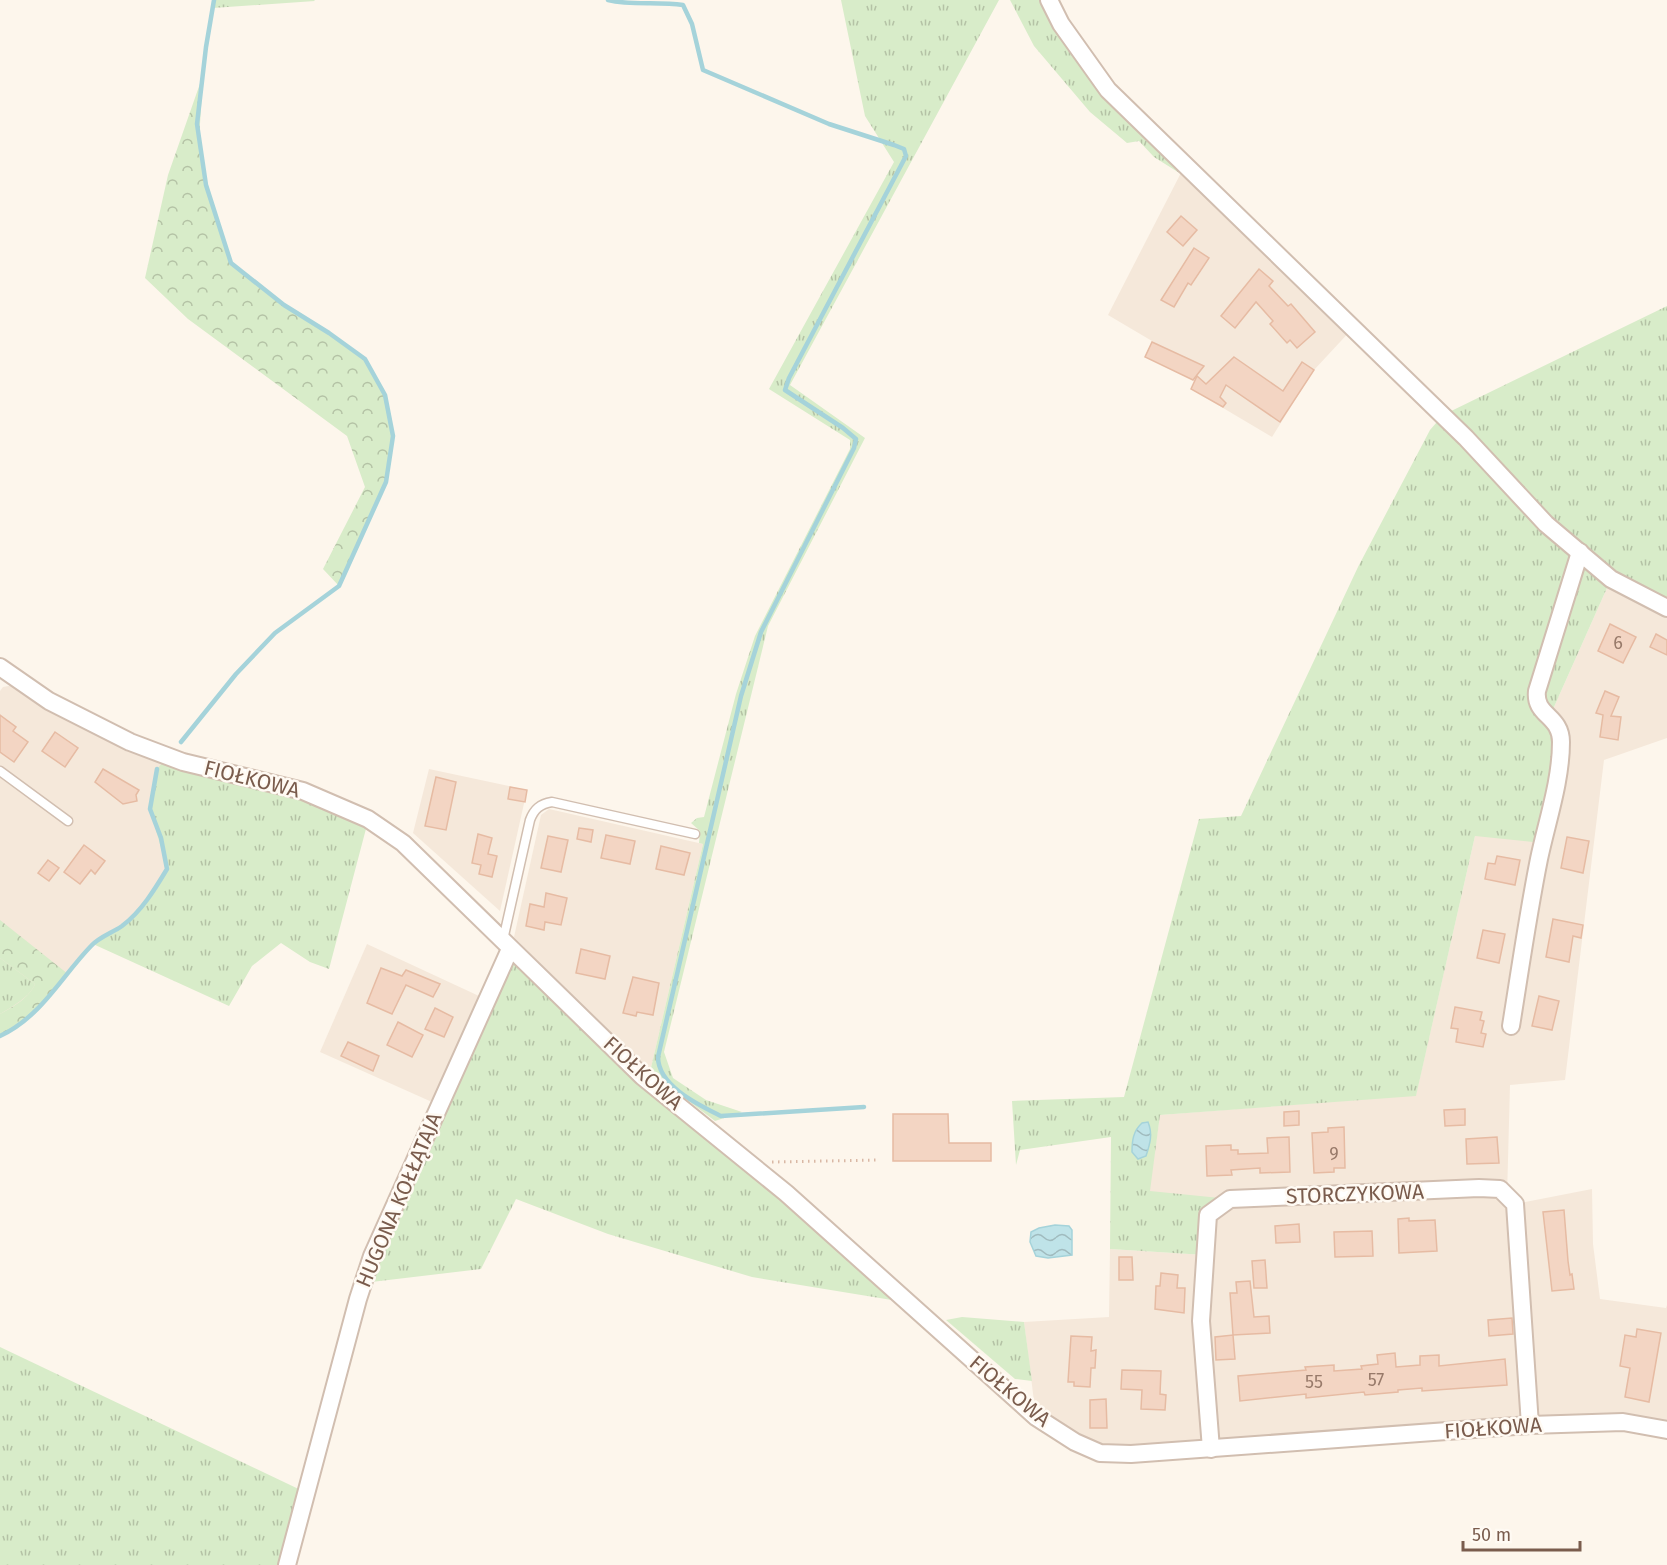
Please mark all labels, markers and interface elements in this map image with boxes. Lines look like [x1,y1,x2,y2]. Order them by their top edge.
house number: 6 [1613,632,1623,654]
street label: FIOŁKOWA [201,755,303,803]
street label: FIOŁKOWA [598,1031,688,1115]
street label: HUGONA KOŁŁĄTAJA [350,1109,448,1291]
house number: 9 [1329,1143,1339,1165]
street label: STORCZYKOWA [1285,1179,1425,1209]
street label: FIOŁKOWA [964,1350,1056,1432]
house number: 57 [1368,1369,1384,1391]
house number: 55 [1305,1371,1323,1393]
street label: FIOŁKOWA [1443,1412,1543,1444]
scale bar [1463,1514,1580,1552]
text: 50 m [1472,1524,1511,1546]

